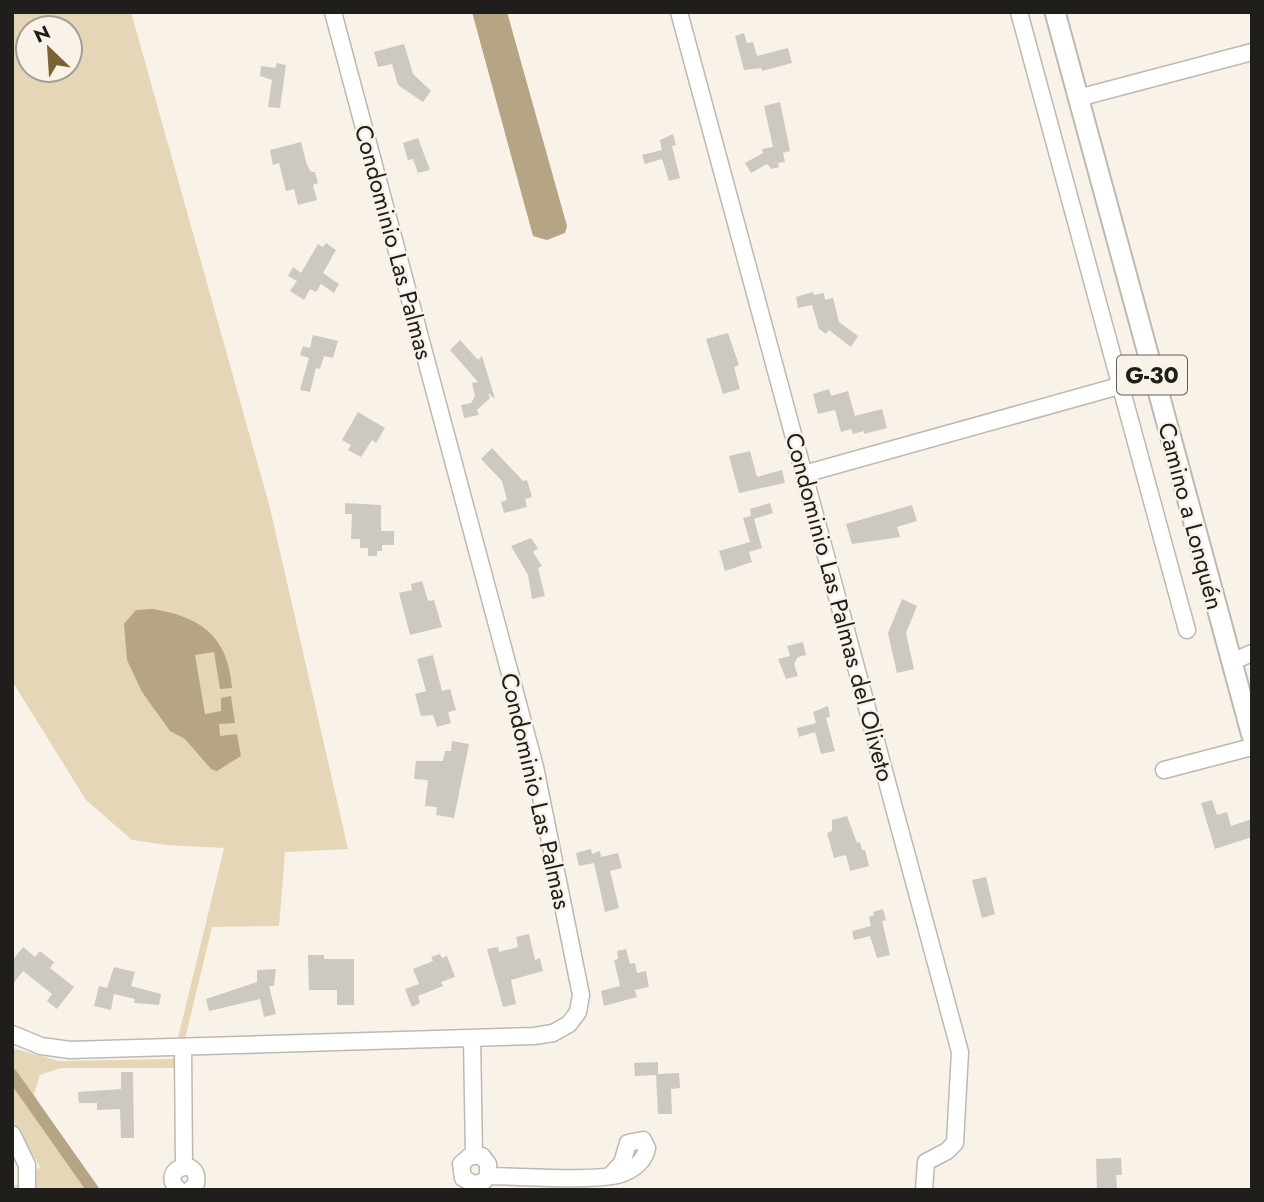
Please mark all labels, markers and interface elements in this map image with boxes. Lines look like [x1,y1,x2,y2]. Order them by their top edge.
north arrow [14,14,84,84]
text: N [29,19,55,49]
street label: Condominio Las Palmas [346,121,442,363]
road number: G-30 [1117,356,1187,394]
street label: Camino a Lonquén [1149,419,1233,613]
street label: Condominio Las Palmas del Oliveto [777,429,903,785]
street label: Condominio Las Palmas [492,669,580,913]

